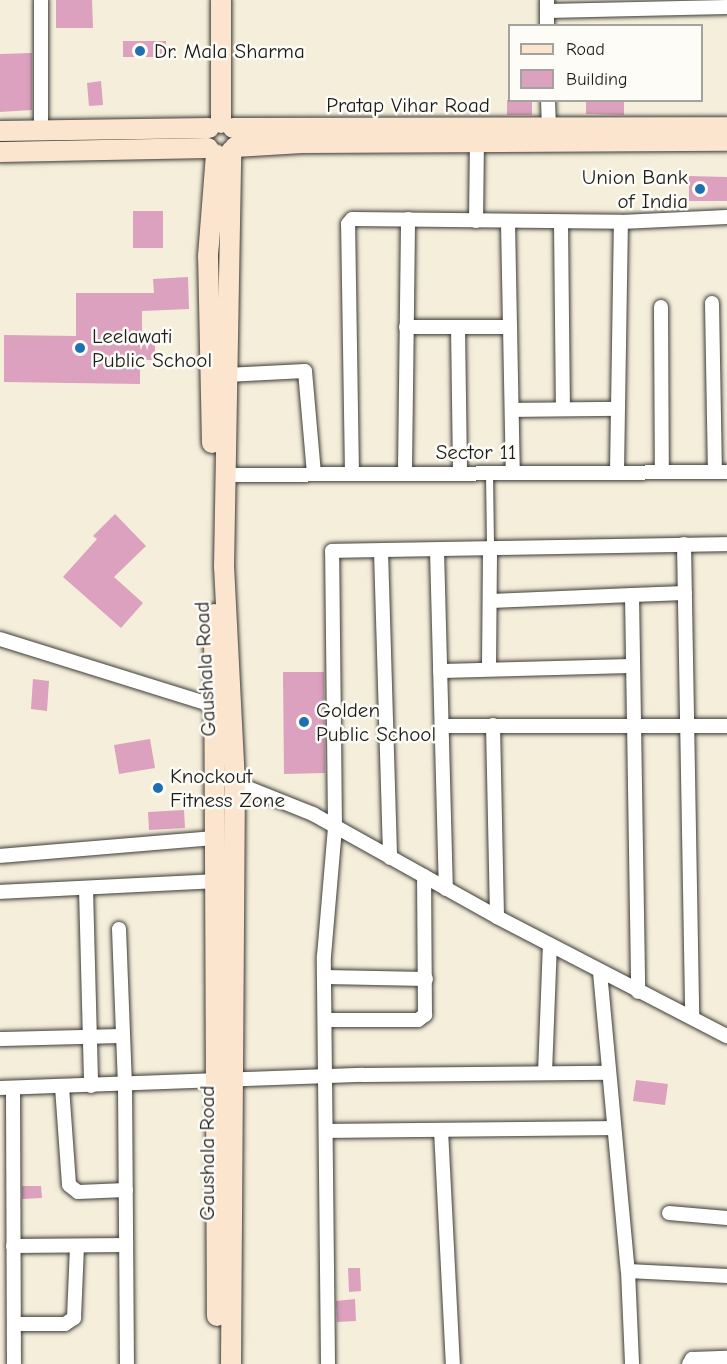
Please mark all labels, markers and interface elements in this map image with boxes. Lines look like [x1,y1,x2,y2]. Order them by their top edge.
legend [508,24,703,102]
place label: Dr. Mala Sharma [154,38,305,64]
text: Road [566,39,605,60]
marker: Dr. Mala Sharma [131,42,149,60]
text: Building [566,69,628,90]
street label: Pratap Vihar Road [326,92,490,118]
place label: Union Bank of India [582,164,688,214]
marker: Union Bank of India [693,182,707,196]
place label: Leelawati Public School [92,323,212,373]
marker: Leelawati Public School [73,341,87,355]
street label: Sector 11 [436,439,516,465]
street label: Gaushala Road [189,601,221,737]
place label: Golden Public School [316,697,436,747]
marker: Golden Public School [297,715,311,729]
place label: Knockout Fitness Zone [170,763,285,813]
marker: Knockout Fitness Zone [151,781,165,795]
street label: Gaushala Road [194,1085,220,1221]

